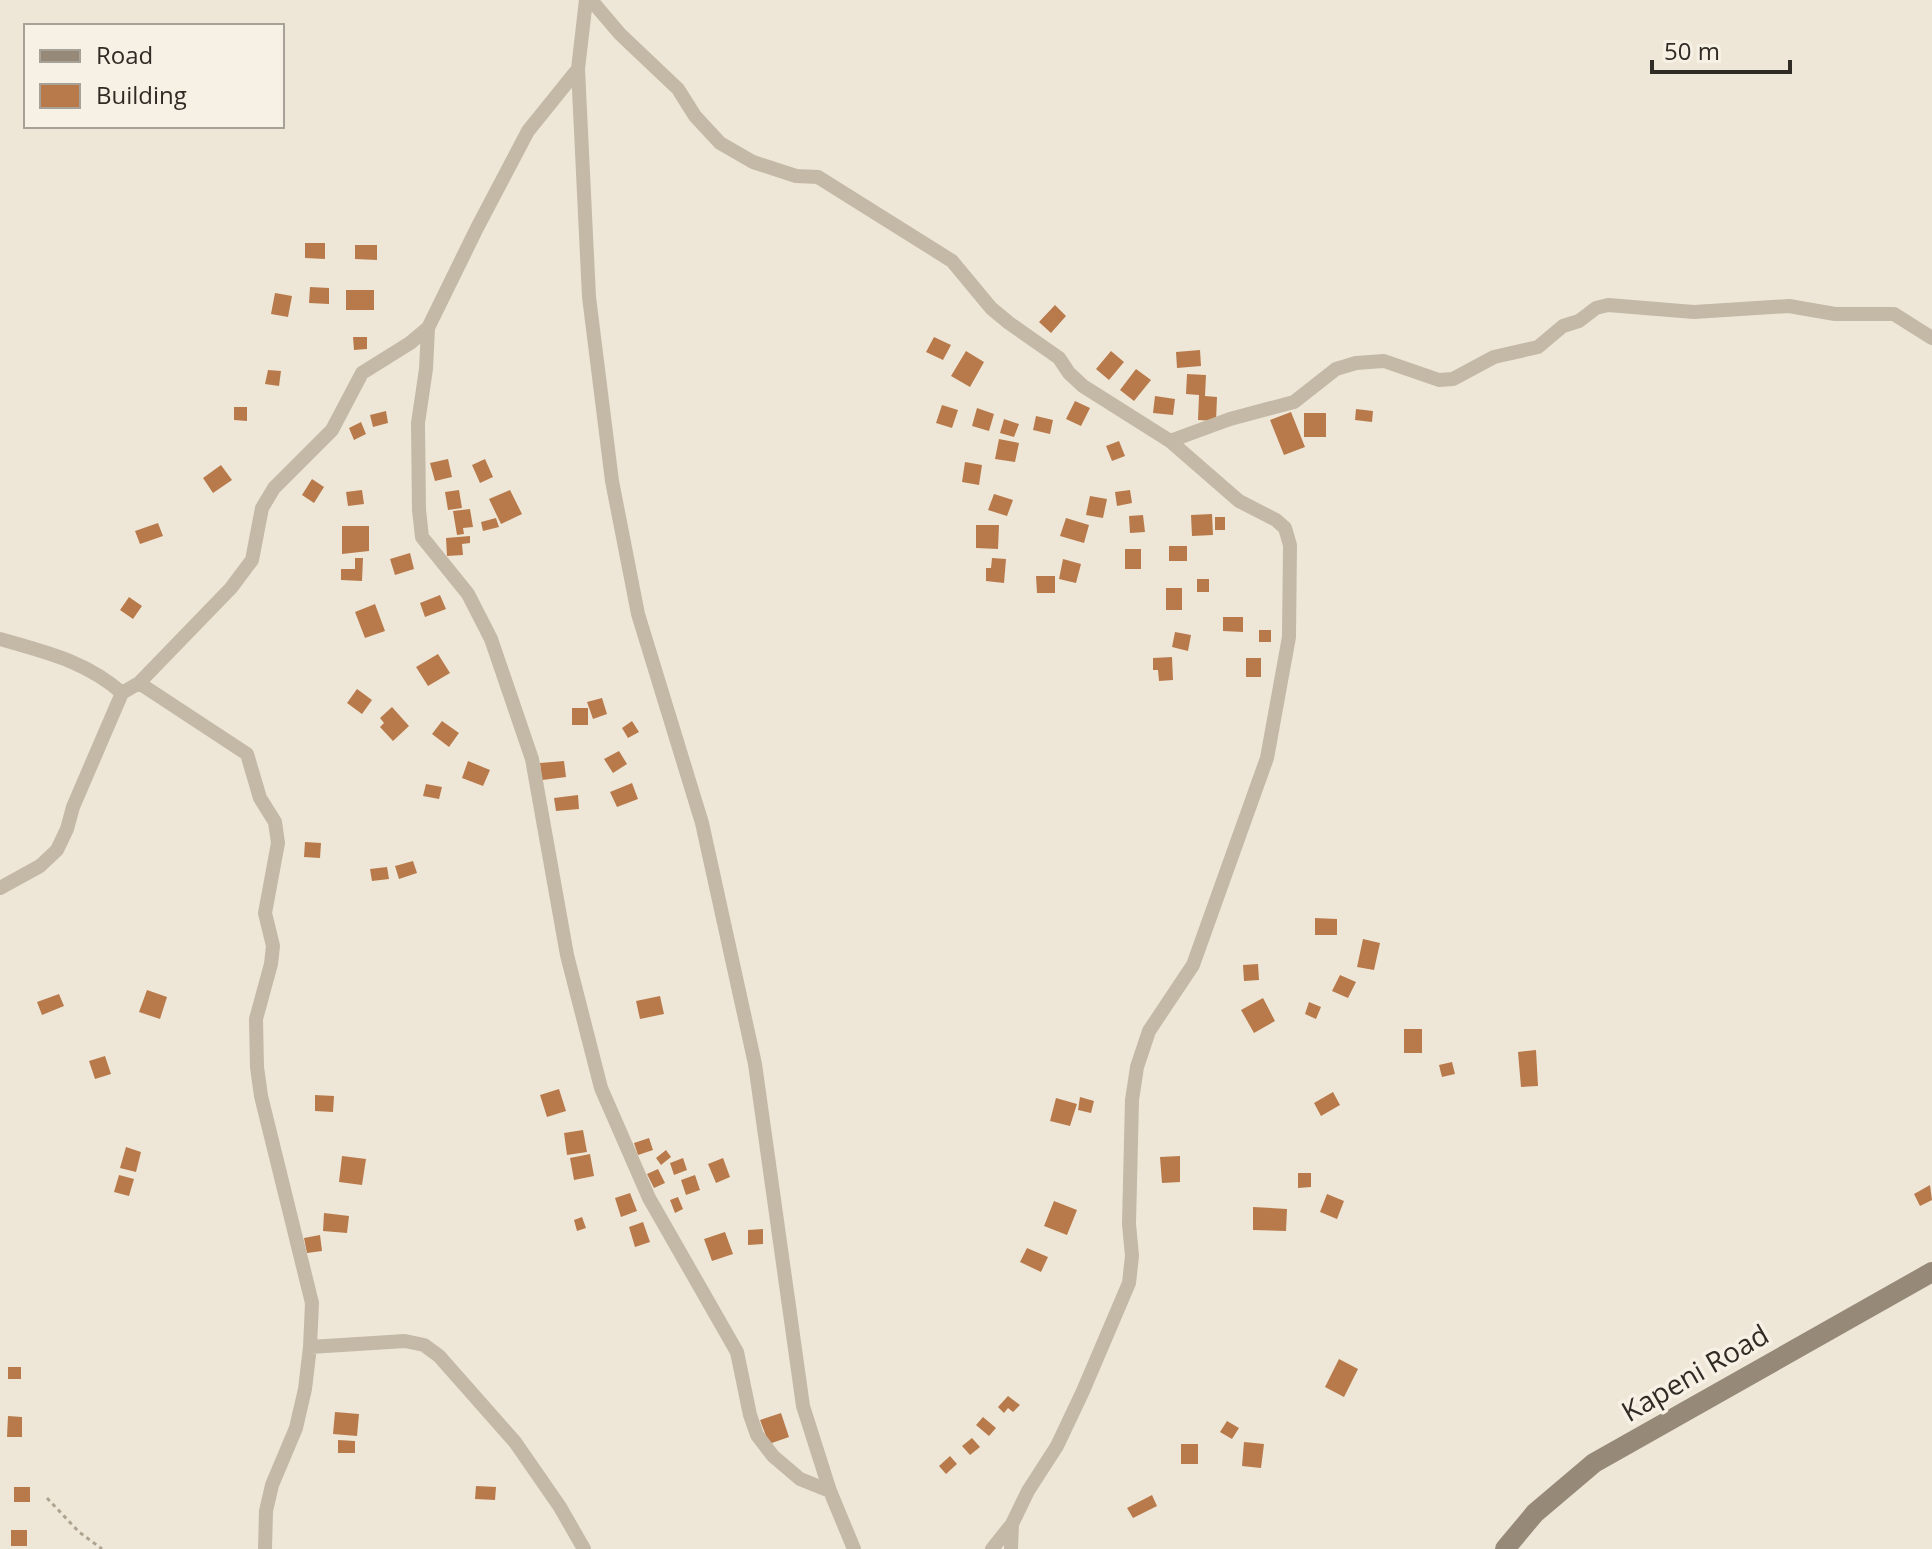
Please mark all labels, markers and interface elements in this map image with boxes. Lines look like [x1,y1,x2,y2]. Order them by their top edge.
legend [24,24,284,128]
scale bar [1652,24,1790,74]
text: 50 m [1664,34,1720,67]
text: Road [96,38,153,71]
text: Building [96,78,187,111]
street label: Kapeni Road [1614,1315,1775,1430]

